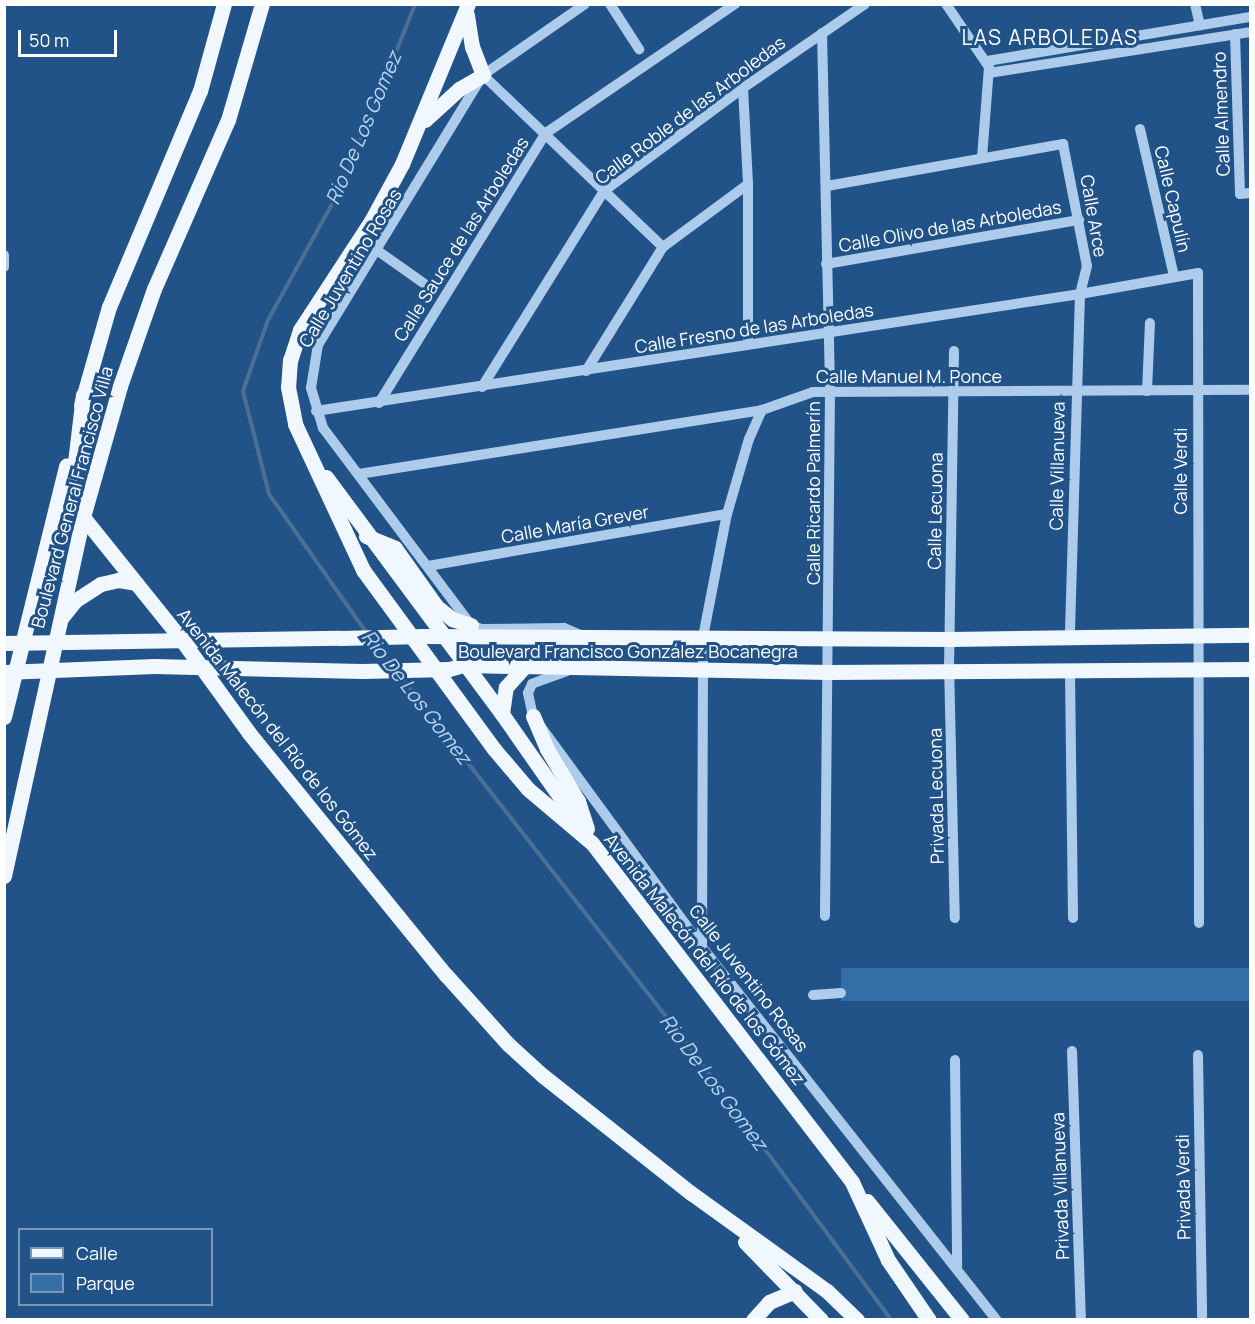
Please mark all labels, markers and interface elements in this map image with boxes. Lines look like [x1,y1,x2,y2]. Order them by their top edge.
scale bar [21,18,120,56]
district label: LAS ARBOLEDAS [961,24,1139,50]
text: 50 m [29,28,69,52]
street label: Calle Roble de las Arboledas [591,31,789,189]
water label: Rio De Los Gomez [320,48,406,208]
street label: Calle Almendro [1208,51,1234,177]
street label: Calle Sauce de las Arboledas [389,133,533,345]
street label: Calle Capulín [1150,144,1196,254]
street label: Calle Arce [1076,173,1112,259]
street label: Calle Juventino Rosas [294,185,406,351]
street label: Calle Olivo de las Arboledas [837,196,1063,256]
street label: Calle Fresno de las Arboledas [633,298,875,358]
street label: Boulevard General Francisco Villa [27,364,117,630]
street label: Calle Manuel M. Ponce [816,365,1002,387]
street label: Calle Ricardo Palmerín [802,401,824,585]
street label: Calle Villanueva [1045,401,1069,531]
street label: Calle Verdi [1169,428,1191,514]
street label: Calle Lecuona [923,452,947,570]
street label: Calle María Grever [499,500,651,548]
street label: Avenida Malecón del Río de los Gómez [173,604,383,864]
water label: Rio De Los Gomez [357,625,477,769]
street label: Boulevard Francisco González Bocanegra [458,640,798,662]
street label: Privada Lecuona [924,728,948,864]
street label: Avenida Malecón del Río de los Gómez [600,829,810,1089]
street label: Calle Juventino Rosas [685,900,813,1056]
water label: Rio De Los Gomez [655,1009,773,1155]
street label: Privada Villanueva [1047,1112,1073,1260]
street label: Privada Verdi [1171,1134,1195,1240]
legend [18,1228,213,1306]
text: Calle [76,1241,118,1265]
text: Parque [76,1271,135,1295]

